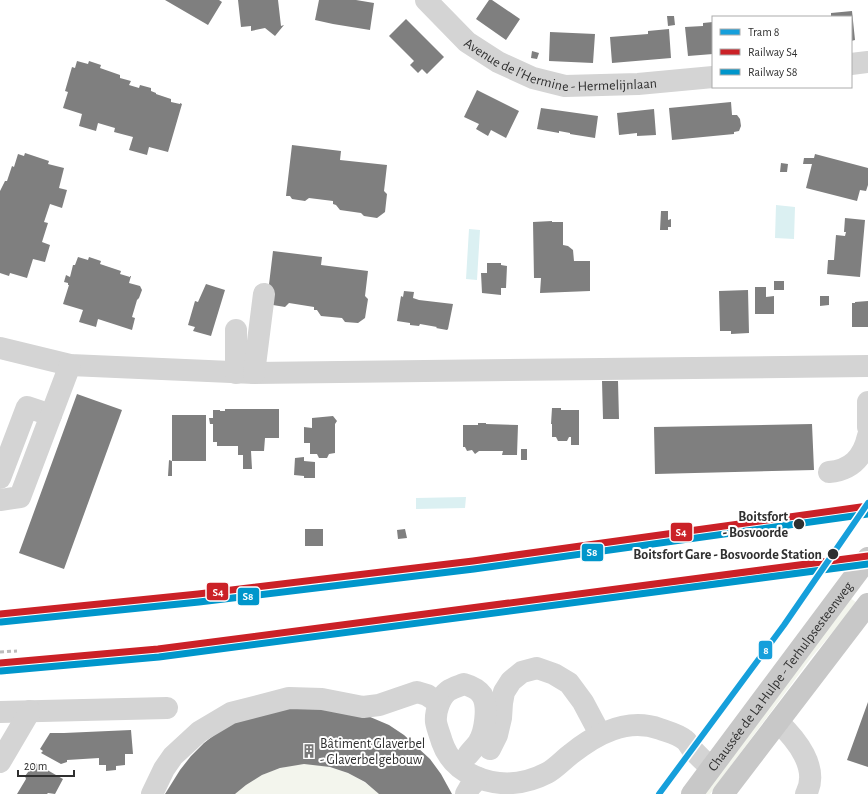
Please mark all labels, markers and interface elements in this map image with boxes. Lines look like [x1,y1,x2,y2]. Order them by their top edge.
legend [712,16,852,88]
text: Tram 8 [748,26,780,38]
street label: Avenue de l'Hermine - Hermelijnlaan [461,36,658,94]
text: Railway S4 [748,46,798,59]
text: Railway S8 [748,66,798,79]
place label: Boitsfort - Bosvoorde [723,510,788,540]
marker: Boitsfort - Bosvoorde [792,517,806,531]
line badge: S4 [670,522,693,542]
text: S4 [675,527,687,538]
line badge: S8 [581,543,604,562]
text: S8 [587,547,597,558]
marker: Boitsfort Gare - Bosvoorde Station [826,547,840,561]
place label: Boitsfort Gare - Bosvoorde Station [633,548,822,562]
street label: Chaussée de La Hulpe - Terhulpsesteenweg [706,579,856,774]
line badge: S4 [206,582,229,601]
text: S4 [212,587,224,598]
line badge: S8 [237,587,260,606]
text: S8 [243,591,253,602]
line badge: 8 [758,640,773,660]
text: 8 [763,645,769,656]
place label: Bâtiment Glaverbel - Glaverbelgebouw [320,737,425,767]
building icon: Bâtiment Glaverbel - Glaverbelgebouw [301,743,317,759]
scale bar [18,752,74,778]
text: 20 m [24,760,47,772]

